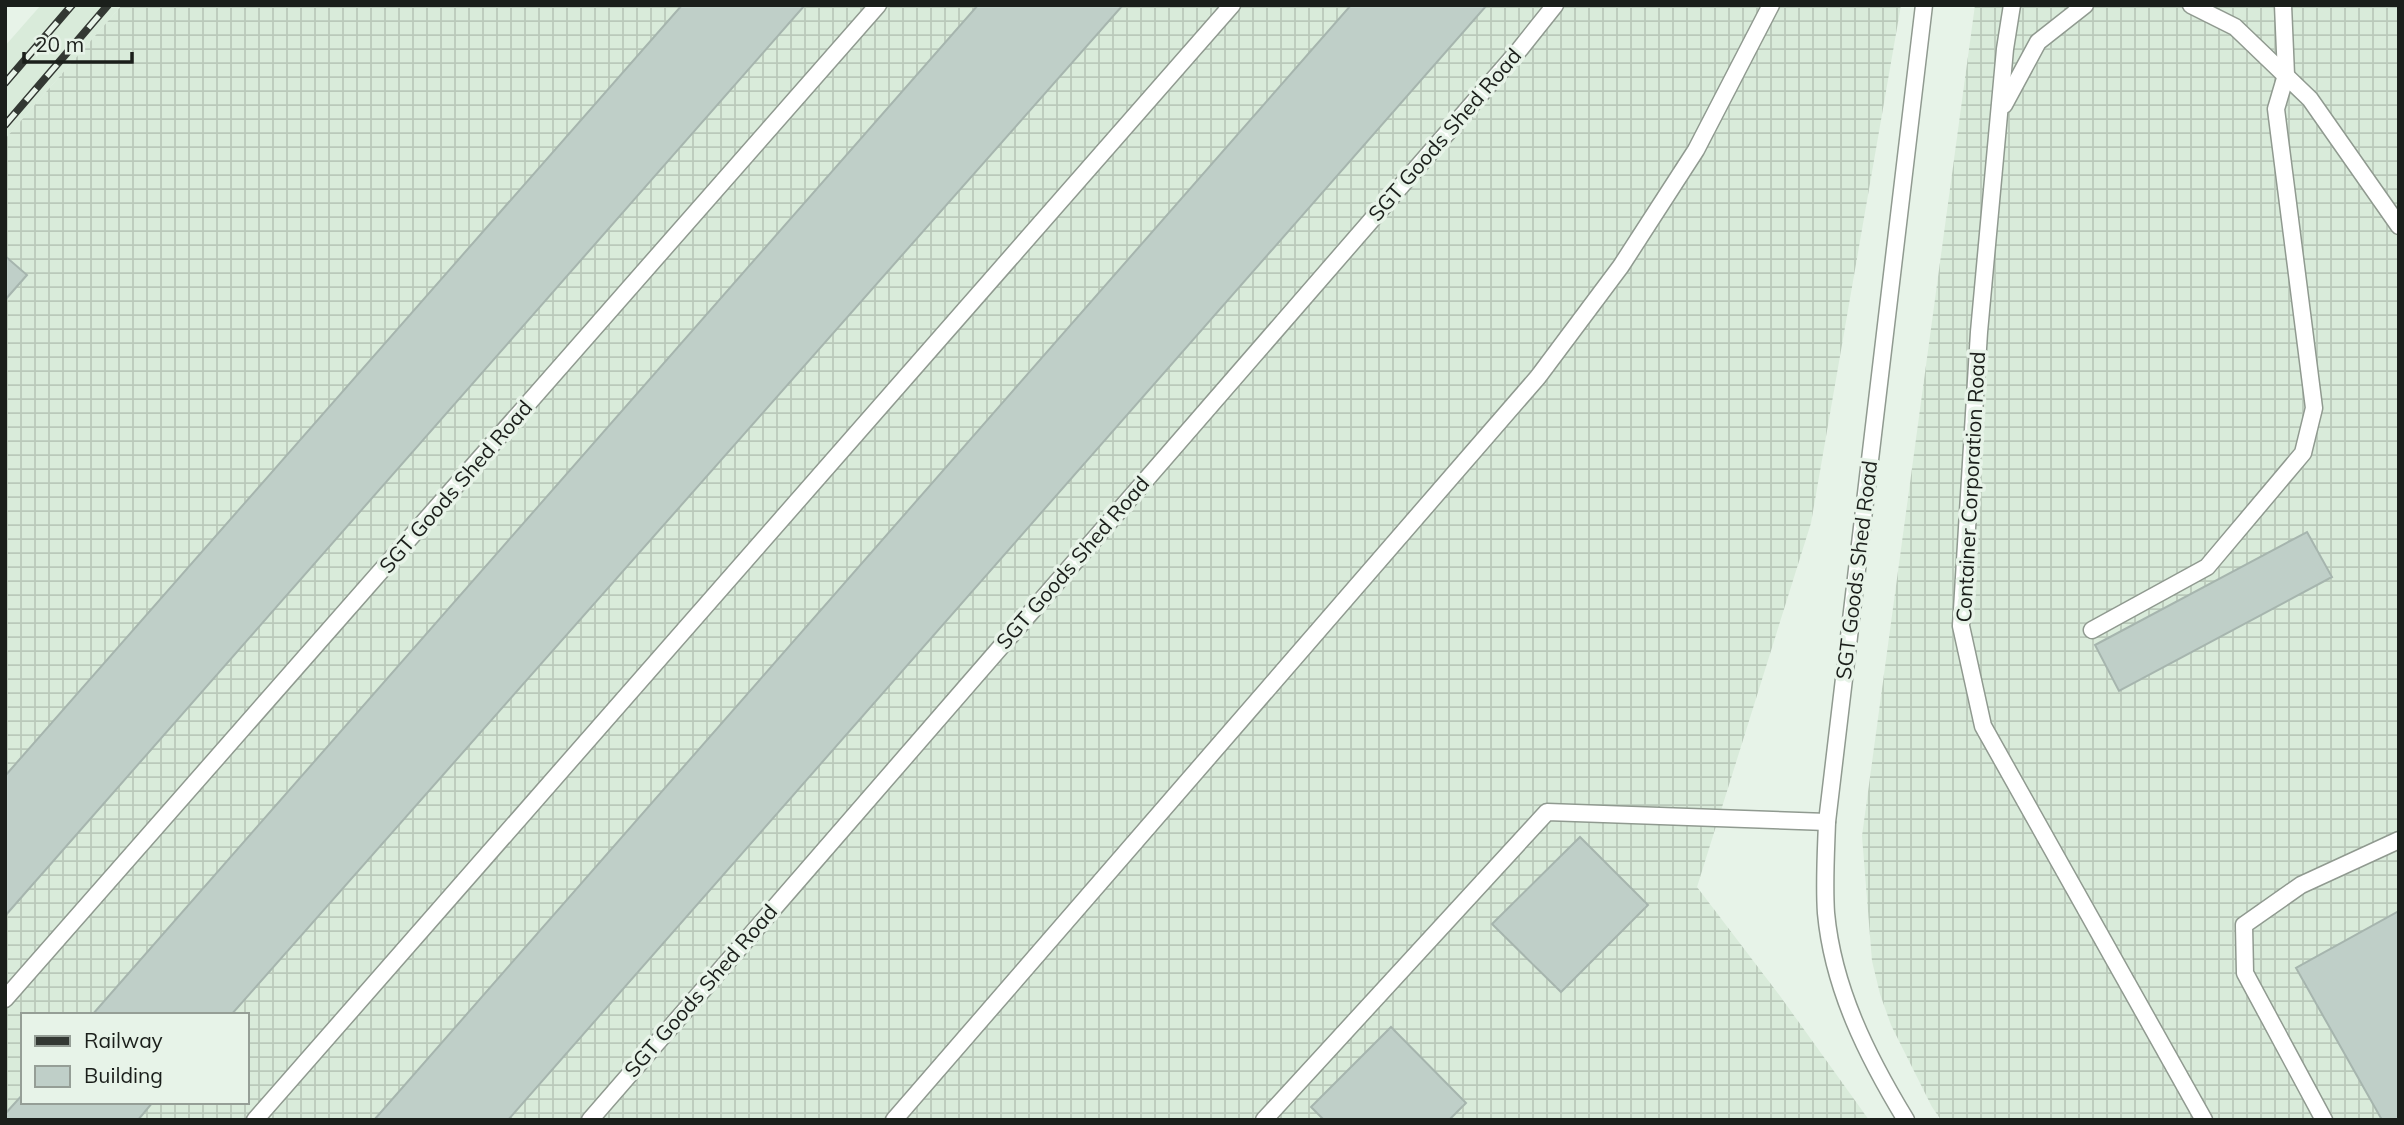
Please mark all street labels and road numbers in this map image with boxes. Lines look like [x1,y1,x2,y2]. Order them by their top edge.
street label: SGT Goods Shed Road [1362,43,1526,226]
street label: Container Corporation Road [1950,351,1990,623]
street label: SGT Goods Shed Road [373,395,537,578]
street label: SGT Goods Shed Road [1830,459,1882,681]
street label: SGT Goods Shed Road [990,471,1154,654]
street label: SGT Goods Shed Road [618,899,782,1082]

